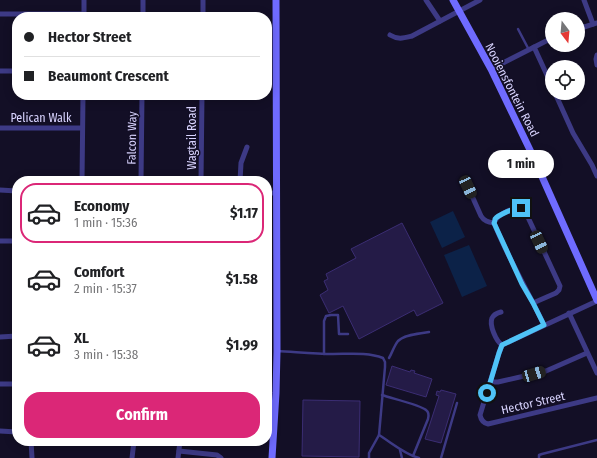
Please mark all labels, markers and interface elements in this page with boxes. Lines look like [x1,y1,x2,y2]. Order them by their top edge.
north arrow [545,12,585,52]
map controls [545,12,585,100]
text: Hector Street [48,28,131,46]
street label: Nooiensfontein Road [482,41,542,139]
button: locate [545,60,585,100]
text: Beaumont Crescent [48,67,169,85]
street label: Wagtail Road [185,106,199,170]
street label: Pelican Walk [10,111,72,125]
street label: Falcon Way [125,111,139,165]
callout: 1 min [488,150,554,178]
text: 1 min [507,156,535,171]
car [457,174,479,200]
icon: car [26,195,62,231]
text: Economy [74,197,129,215]
route end [512,199,530,217]
text: $1.17 [230,204,258,222]
text: 1 min · 15:36 [74,215,137,230]
car [528,229,550,255]
icon: car [26,261,62,297]
text: Comfort [74,263,125,281]
text: $1.58 [226,270,258,288]
text: 2 min · 15:37 [74,281,137,296]
icon: car [26,327,62,363]
text: XL [74,329,89,347]
text: $1.99 [226,336,258,354]
text: 3 min · 15:38 [74,347,138,362]
car [521,365,547,383]
route start [478,384,496,402]
street label: Hector Street [500,389,566,417]
button: Confirm [24,392,260,438]

